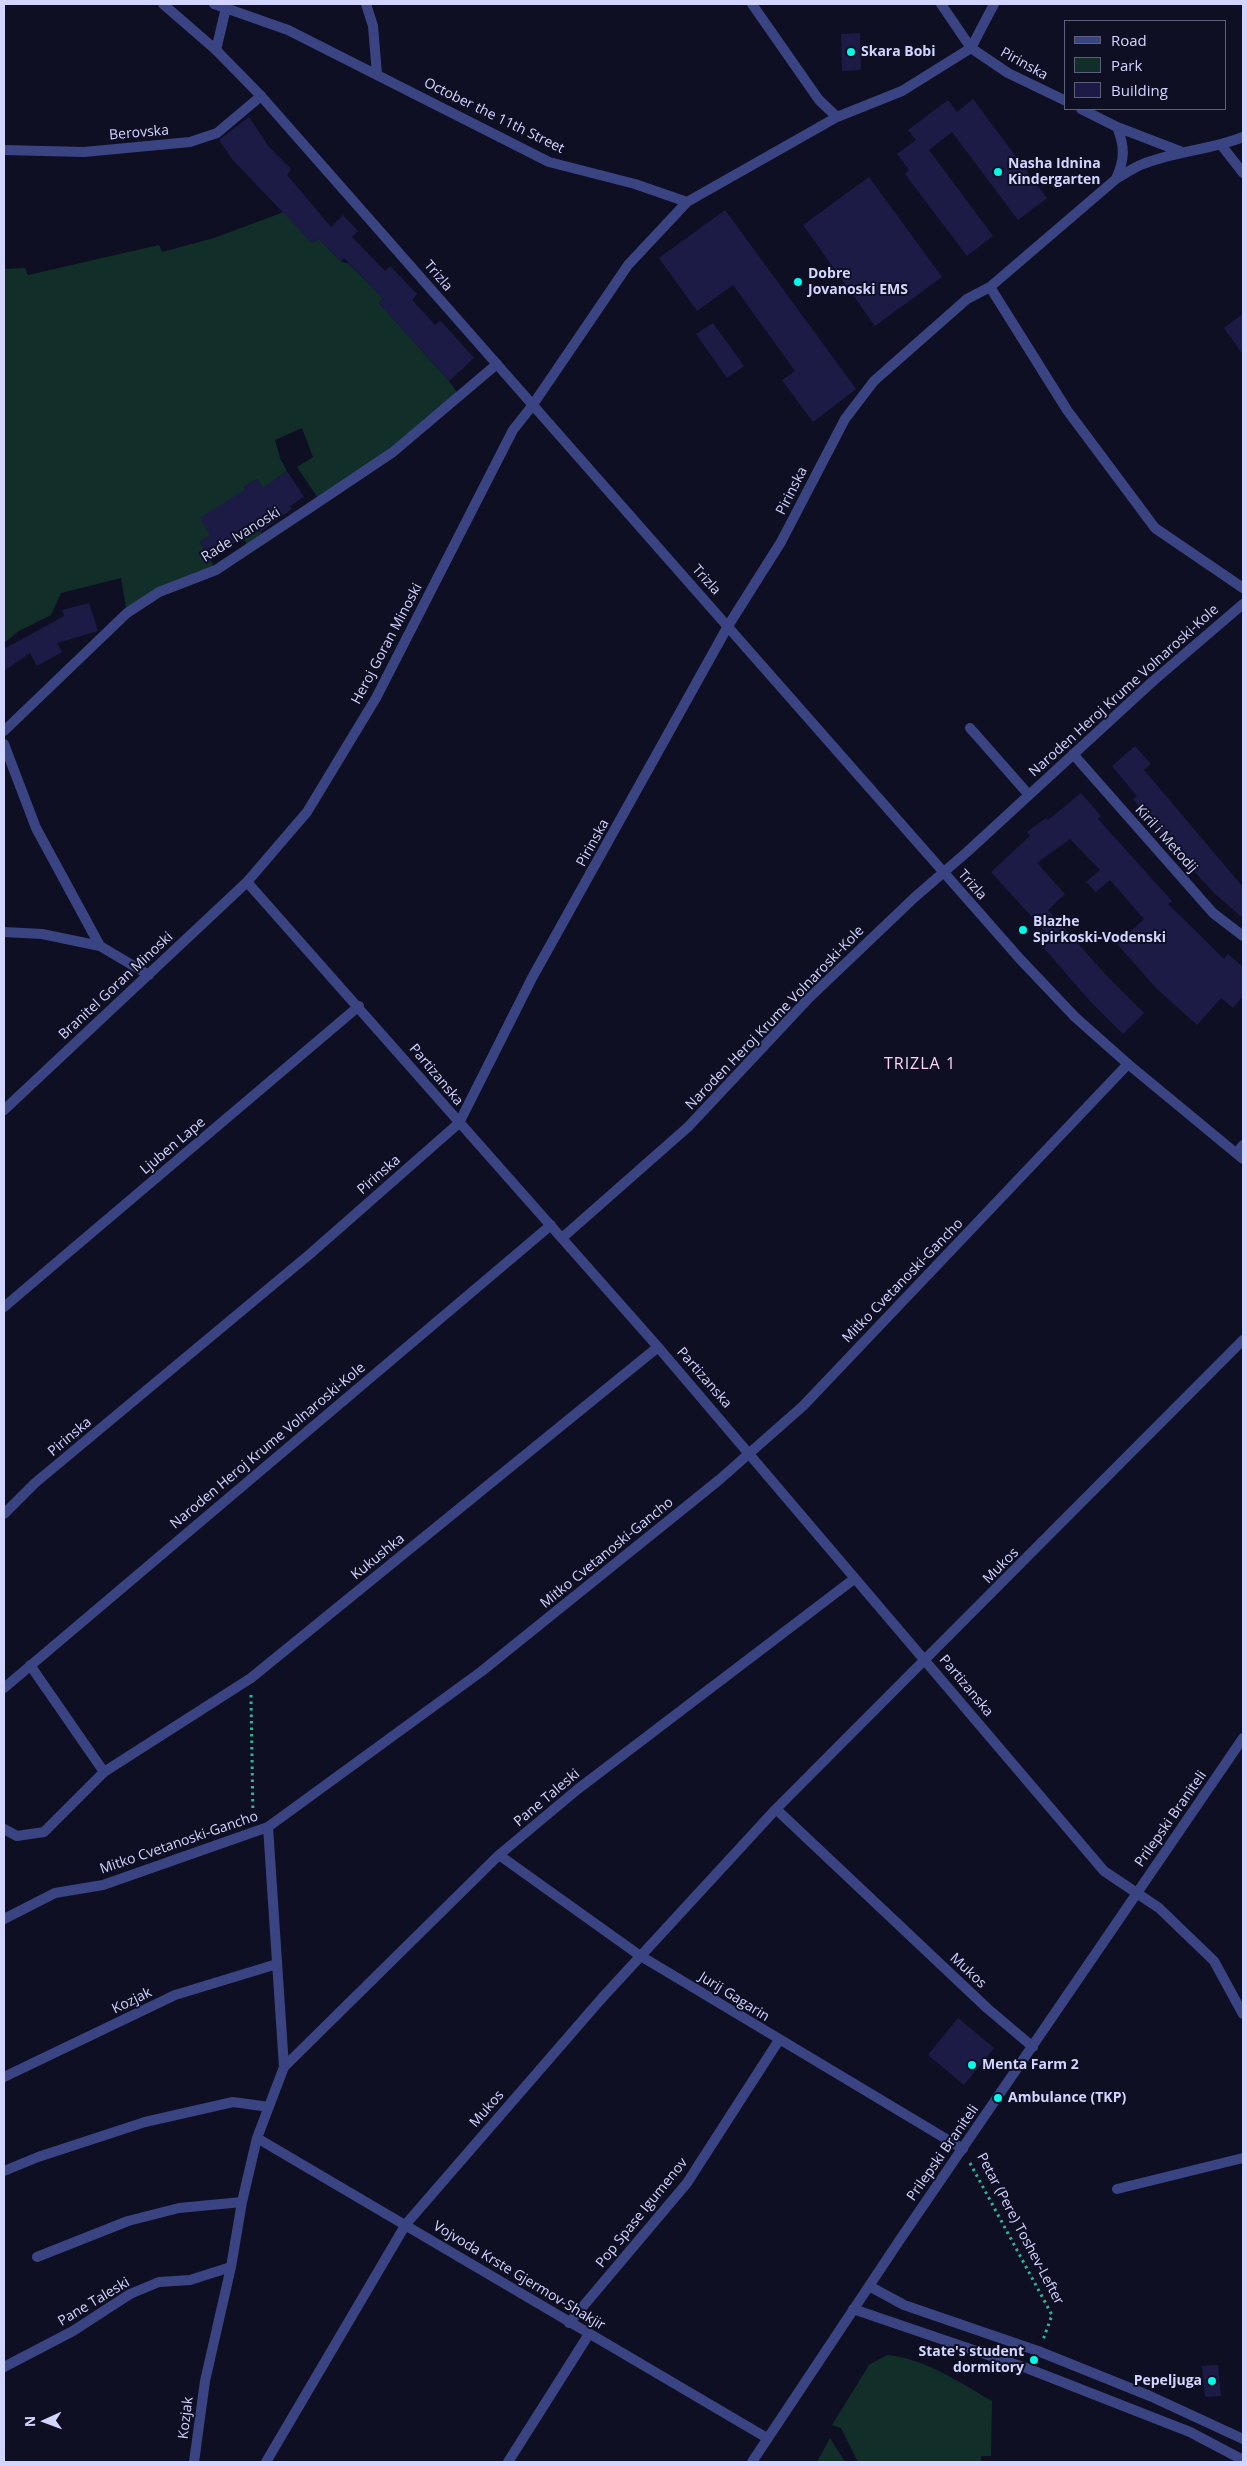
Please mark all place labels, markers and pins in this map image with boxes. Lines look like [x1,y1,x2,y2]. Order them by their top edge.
place label: Skara Bobi [861,44,936,60]
marker: Skara Bobi [845,46,857,58]
place label: Nasha Idnina Kindergarten [1008,156,1101,188]
marker: Nasha Idnina Kindergarten [992,166,1004,178]
place label: Dobre Jovanoski EMS [808,266,908,298]
marker: Dobre Jovanoski EMS [792,276,804,288]
place label: Blazhe Spirkoski-Vodenski [1033,914,1166,946]
marker: Blazhe Spirkoski-Vodenski [1017,924,1029,936]
place label: Menta Farm 2 [982,2057,1079,2073]
marker: Menta Farm 2 [966,2059,978,2071]
place label: Ambulance (TKP) [1008,2090,1126,2106]
marker: Ambulance (TKP) [992,2092,1004,2104]
place label: State's student dormitory [918,2344,1024,2376]
marker: State's student dormitory [1028,2354,1040,2366]
place label: Pepeljuga [1134,2373,1202,2389]
marker: Pepeljuga [1206,2375,1218,2387]

